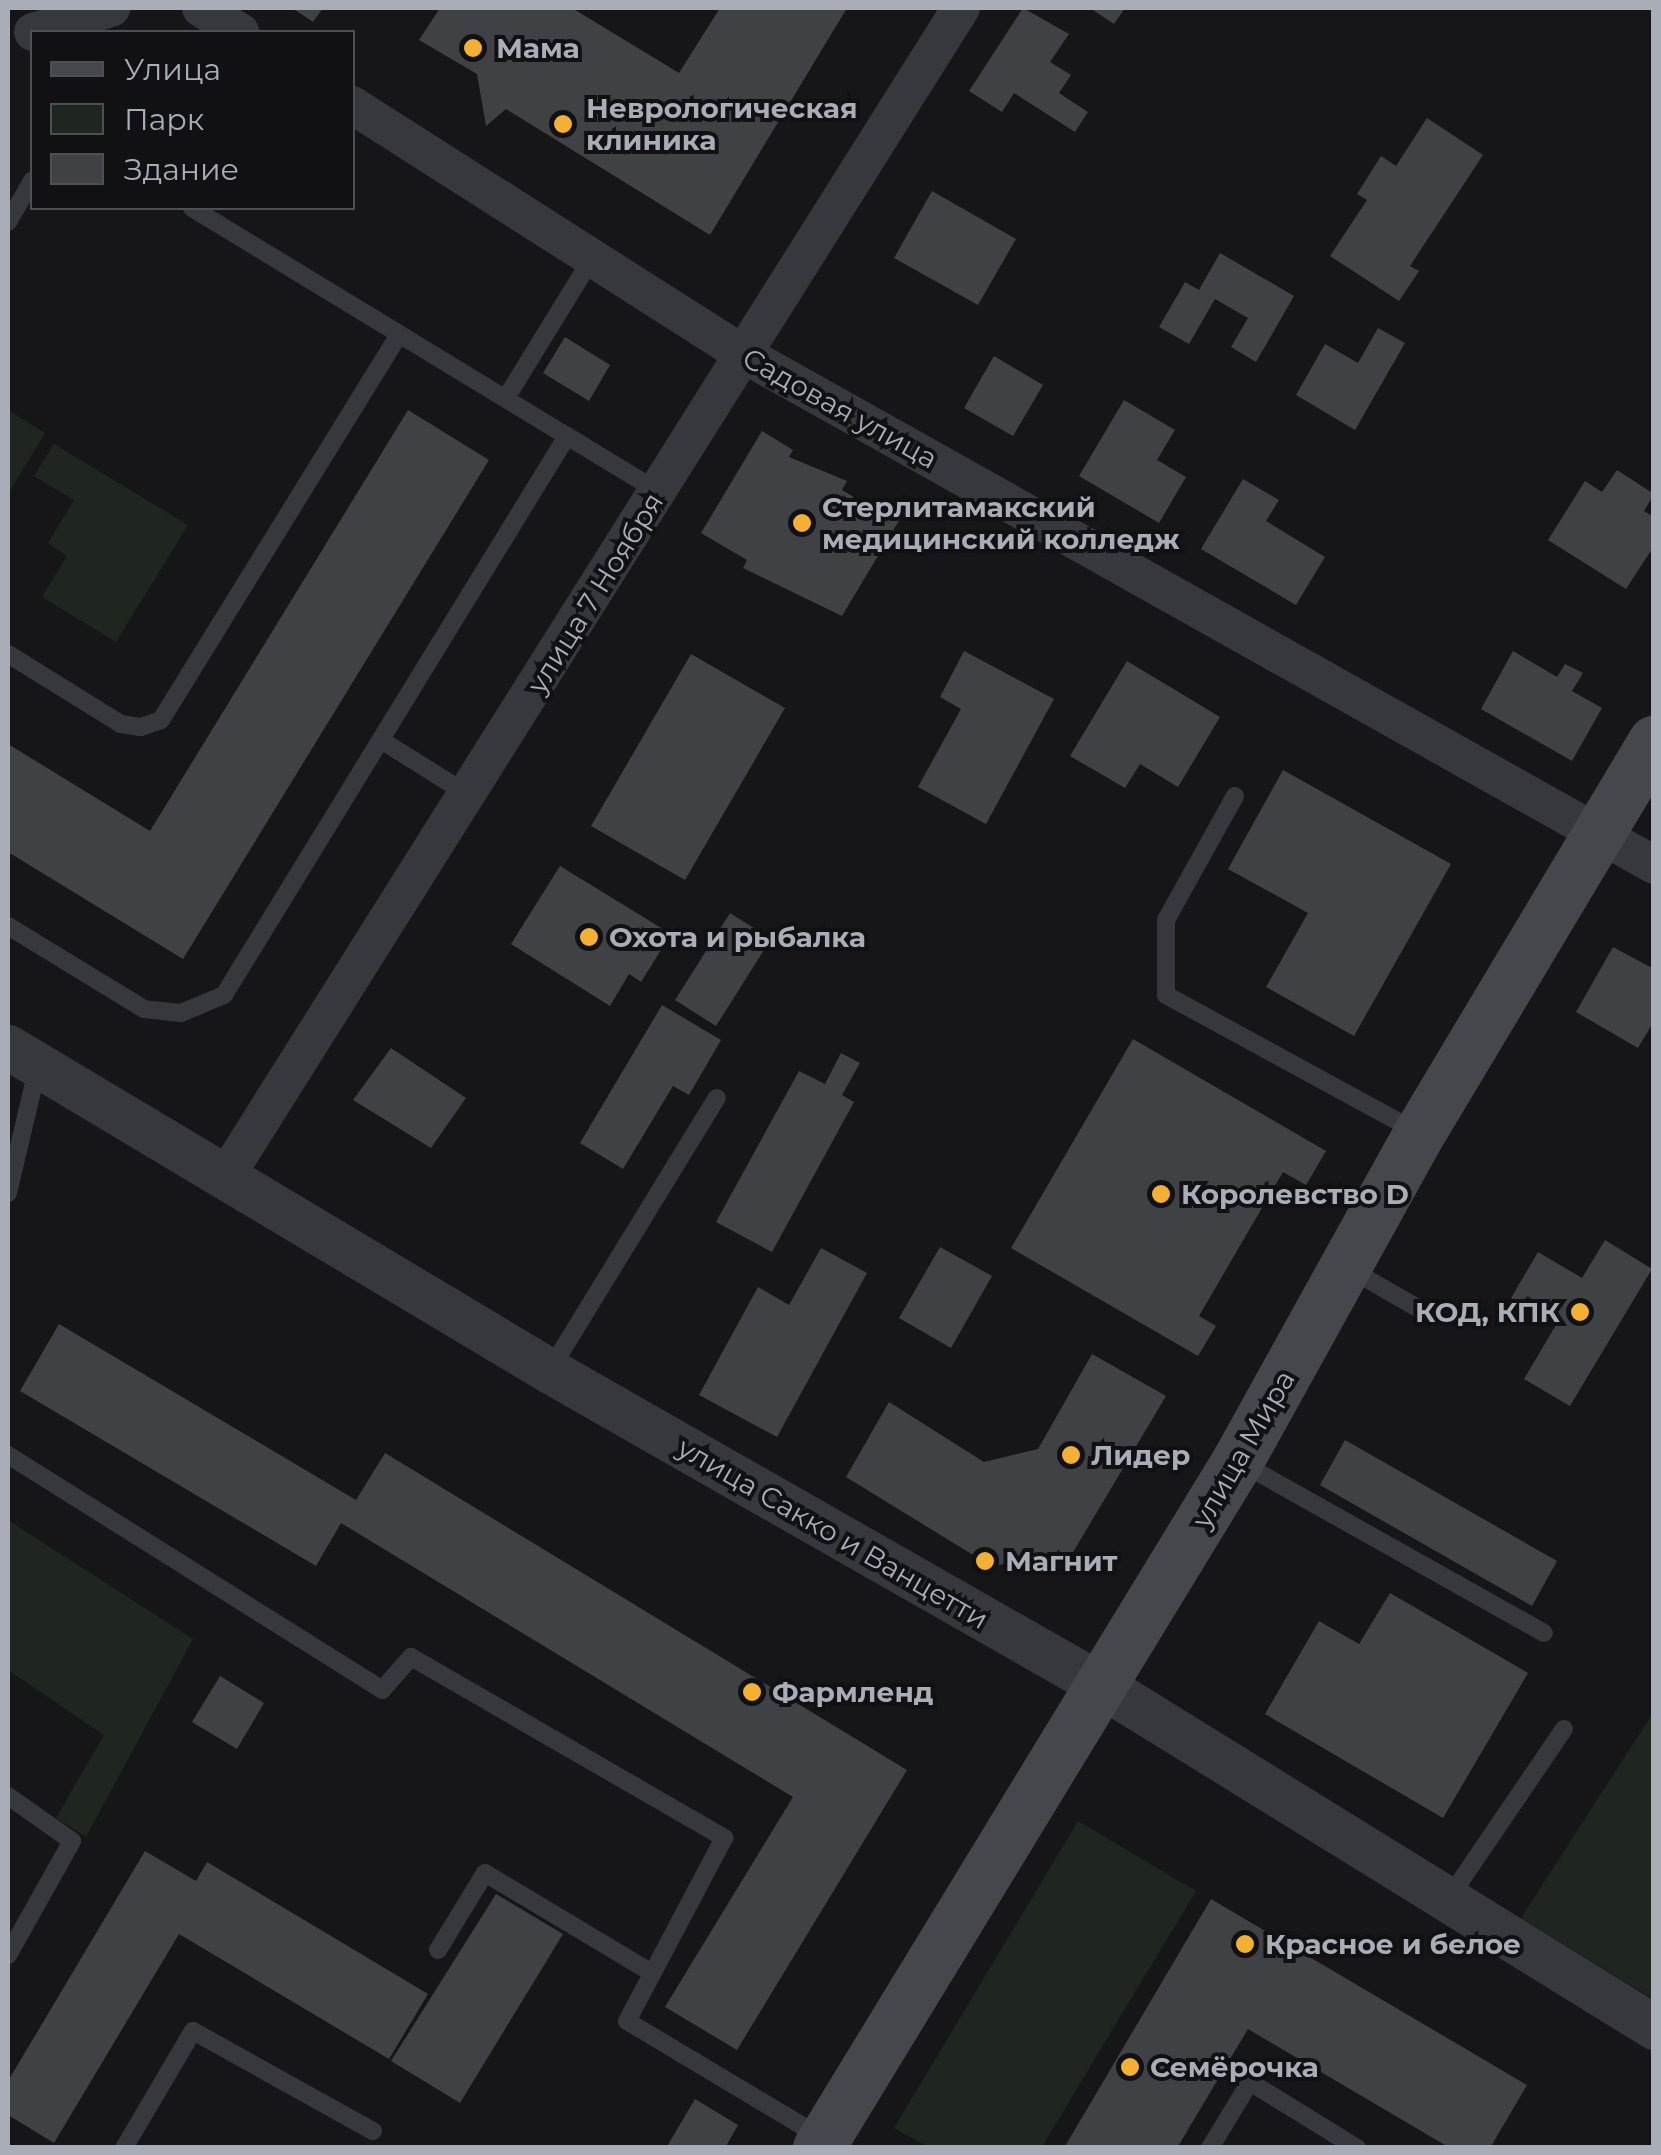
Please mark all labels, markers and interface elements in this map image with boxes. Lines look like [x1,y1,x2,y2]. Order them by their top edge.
legend [30,30,355,210]
place label: Мама [496,31,580,65]
marker: Мама [460,35,486,61]
text: Улица [124,51,221,88]
place label: Неврологическая клиника [586,91,858,157]
text: Парк [124,101,204,138]
marker: Неврологическая клиника [550,111,576,137]
text: Здание [124,151,239,188]
street label: Садовая улица [737,341,943,475]
street label: улица 7 Ноября [520,487,670,699]
place label: Стерлитамакский медицинский колледж [822,490,1179,556]
marker: Стерлитамакский медицинский колледж [791,512,813,534]
place label: Охота и рыбалка [609,920,866,954]
marker: Охота и рыбалка [578,926,600,948]
place label: Королевство D [1181,1177,1409,1211]
marker: Королевство D [1150,1183,1172,1205]
place label: КОД, КПК [1415,1295,1560,1329]
marker: КОД, КПК [1569,1301,1591,1323]
street label: улица Мира [1184,1364,1302,1534]
street label: улица Сакко и Ванцетти [672,1430,994,1636]
place label: Лидер [1091,1438,1190,1472]
marker: Лидер [1060,1444,1082,1466]
place label: Магнит [1005,1544,1118,1578]
marker: Магнит [974,1550,996,1572]
place label: Фармленд [772,1675,933,1709]
marker: Фармленд [741,1681,763,1703]
place label: Красное и белое [1265,1927,1521,1961]
marker: Красное и белое [1234,1933,1256,1955]
place label: Семёрочка [1150,2050,1319,2084]
marker: Семёрочка [1119,2056,1141,2078]

